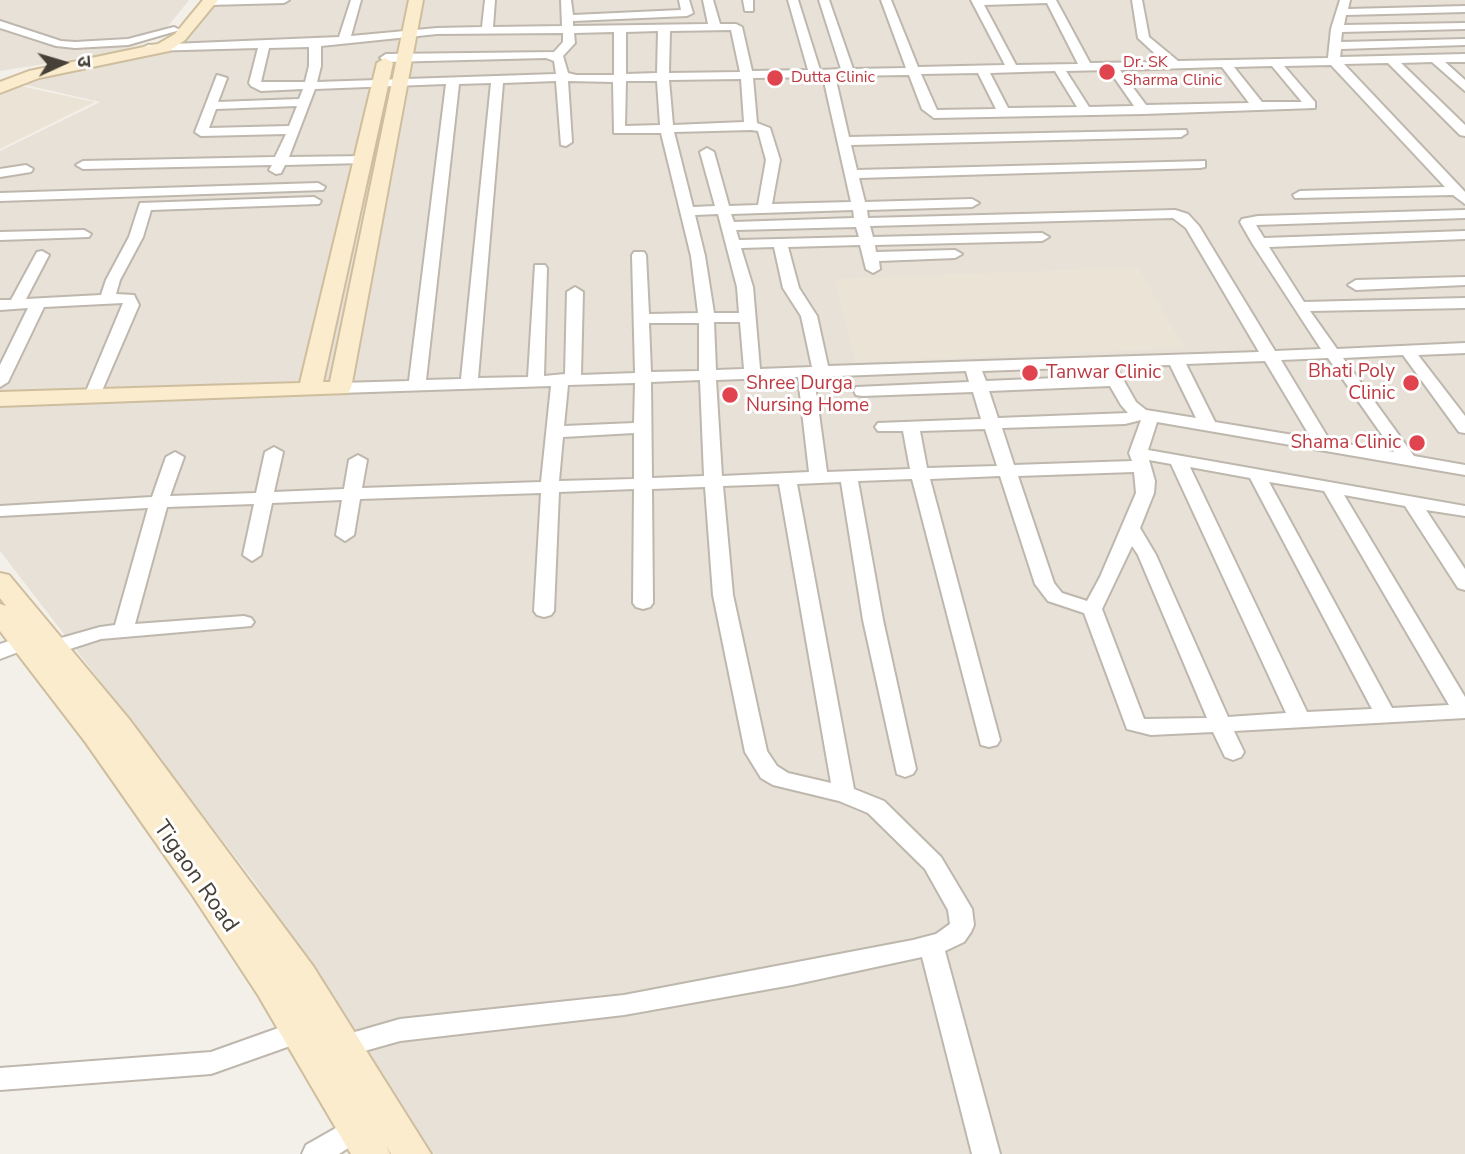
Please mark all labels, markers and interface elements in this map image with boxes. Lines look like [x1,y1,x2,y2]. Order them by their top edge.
north arrow [28,28,98,98]
place label: Dr. SK Sharma Clinic [1123,53,1222,91]
text: उ [71,55,97,68]
marker: Dr. SK Sharma Clinic [1097,62,1117,82]
marker: Dutta Clinic [765,68,785,88]
place label: Dutta Clinic [791,68,875,88]
place label: Bhati Poly Clinic [1308,361,1395,405]
place label: Tanwar Clinic [1046,362,1161,384]
marker: Tanwar Clinic [1020,363,1040,383]
place label: Shree Durga Nursing Home [746,373,869,417]
marker: Bhati Poly Clinic [1401,373,1421,393]
marker: Shree Durga Nursing Home [720,385,740,405]
place label: Shama Clinic [1290,432,1401,454]
marker: Shama Clinic [1407,433,1427,453]
street label: Tigaon Road [146,816,244,938]

